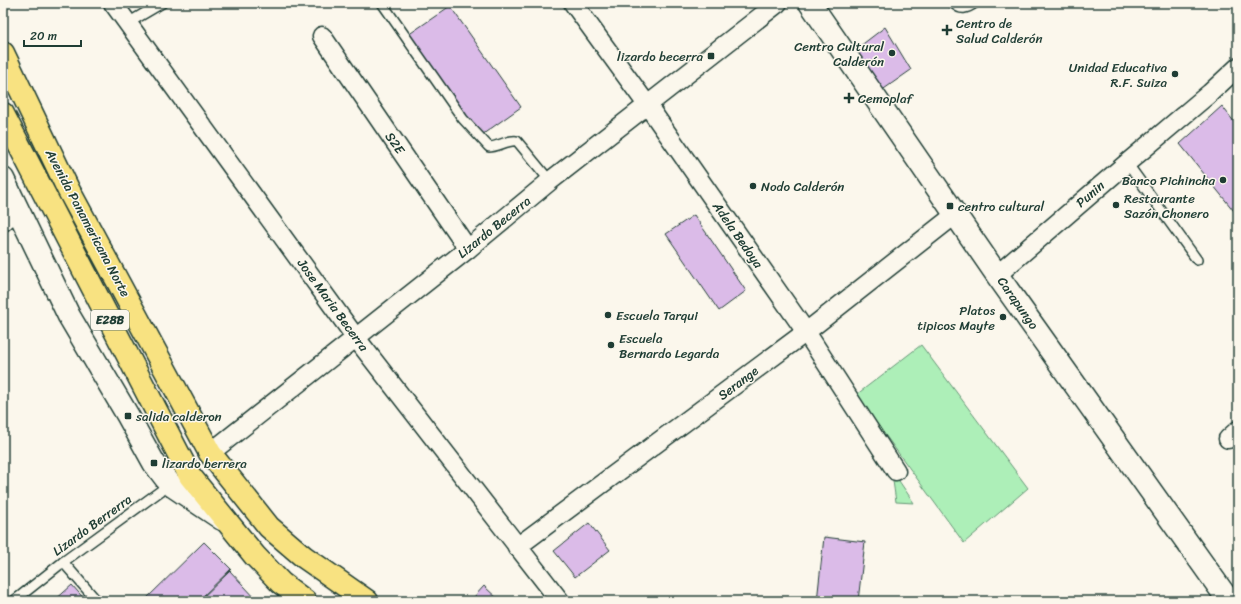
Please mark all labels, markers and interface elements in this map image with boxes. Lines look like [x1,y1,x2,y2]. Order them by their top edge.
place label: Centro de Salud Calderón [956,12,1042,50]
scale bar [24,22,81,48]
marker: Centro de Salud Calderón [941,24,953,36]
text: 20 m [30,25,57,47]
place label: Centro Cultural Calderón [794,35,884,73]
place label: lizardo becerra [617,45,703,68]
marker: Centro Cultural Calderón [887,48,897,58]
marker: lizardo becerra [706,51,716,61]
place label: Unidad Educativa R.F. Suiza [1069,56,1167,94]
marker: Unidad Educativa R.F. Suiza [1170,69,1180,79]
place label: Cemoplaf [858,87,914,110]
marker: Cemoplaf [843,92,855,104]
street label: S2E [379,127,411,160]
street label: Avenida Panamericana Norte [39,144,137,301]
place label: Banco Pichincha [1122,169,1215,192]
place label: Nodo Calderón [761,175,844,198]
street label: Punin [1070,175,1110,213]
marker: Banco Pichincha [1218,175,1228,185]
marker: Nodo Calderón [748,181,758,191]
place label: Restaurante Sazón Chonero [1124,187,1209,225]
street label: Lizardo Becerra [452,190,536,264]
place label: centro cultural [958,195,1044,218]
street label: Adela Bedoya [706,196,770,273]
marker: Restaurante Sazón Chonero [1111,200,1121,210]
marker: centro cultural [945,201,955,211]
street label: Jose Maria Becerra [291,253,375,357]
street label: Carapungo [991,272,1045,335]
place label: Platos tipicos Mayte [917,299,996,337]
place label: Escuela Tarqui [616,304,698,327]
road number: E28B [91,310,129,330]
marker: Escuela Tarqui [603,310,613,320]
marker: Platos tipicos Mayte [998,312,1008,322]
place label: Escuela Bernardo Legarda [619,327,720,365]
marker: Escuela Bernardo Legarda [606,340,616,350]
street label: Serange [712,360,764,406]
place label: salida calderon [135,405,222,428]
marker: salida calderon [123,411,133,421]
place label: lizardo berrera [162,452,247,475]
marker: lizardo berrera [149,458,159,468]
street label: Lizardo Berrerra [47,488,137,562]

